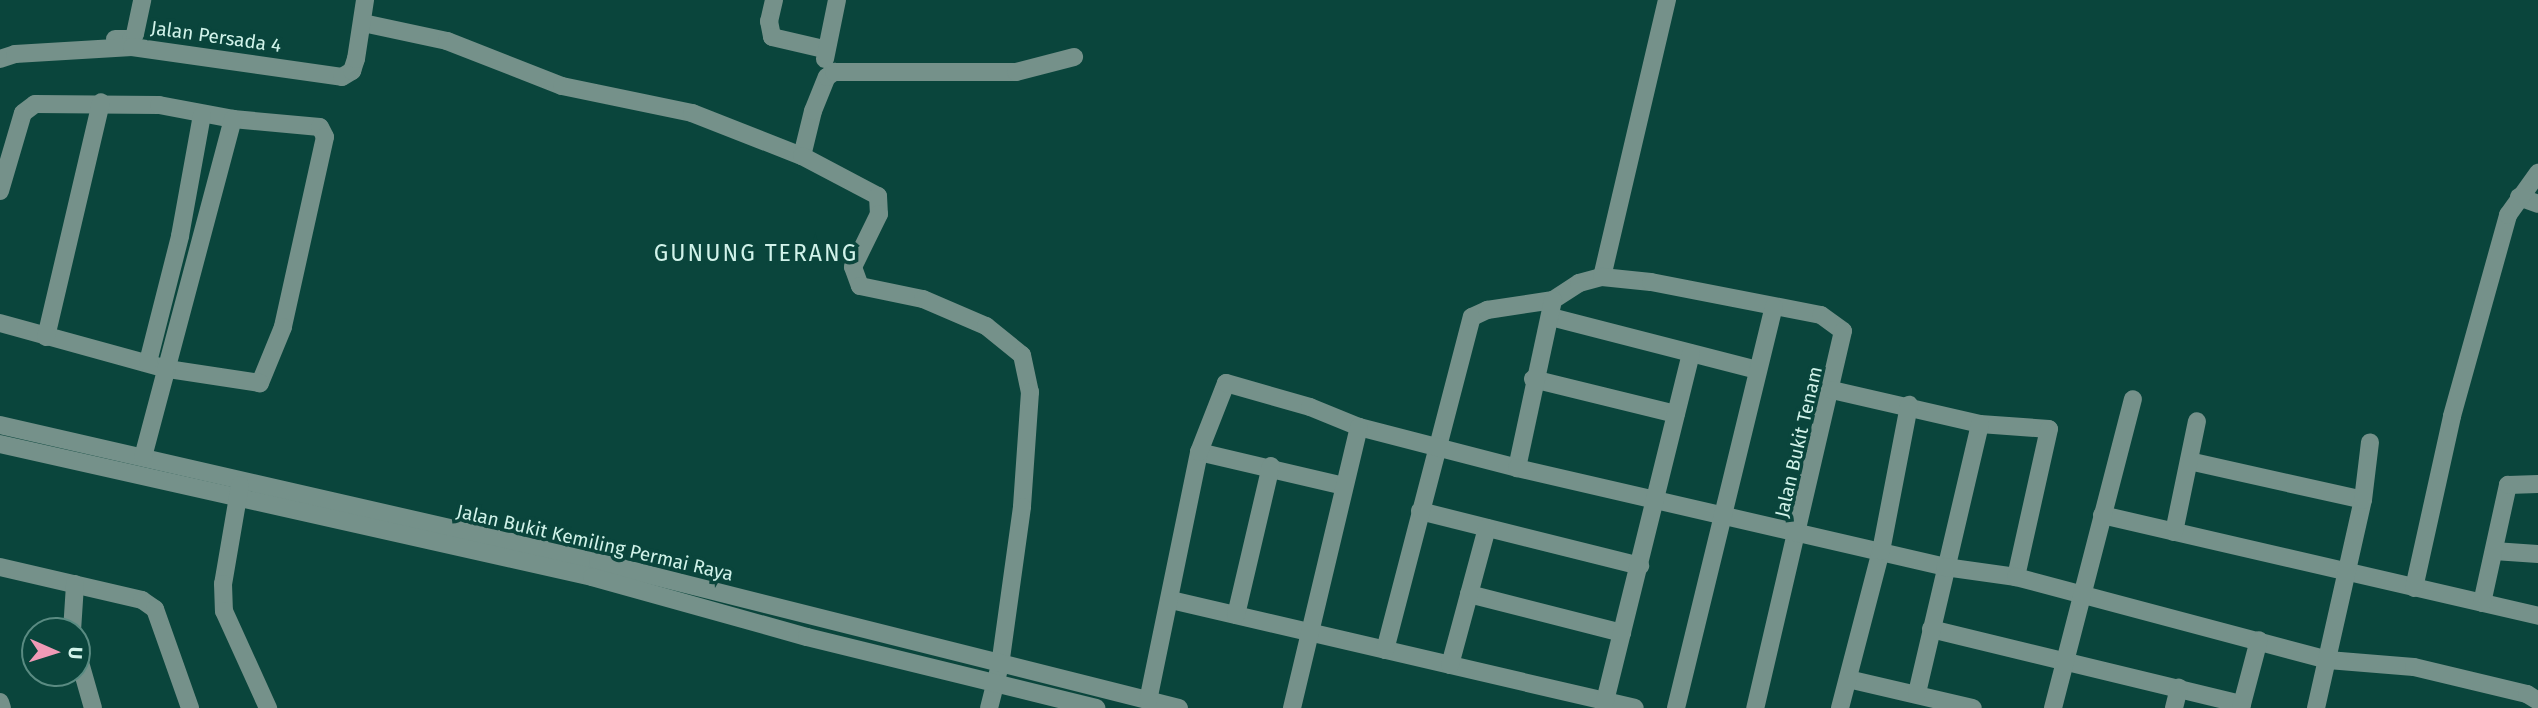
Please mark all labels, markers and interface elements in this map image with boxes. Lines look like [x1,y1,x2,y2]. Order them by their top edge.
street label: Jalan Persada 4 [149,17,283,57]
district label: GUNUNG TERANG [655,239,857,267]
street label: Jalan Bukit Tenam [1771,364,1827,520]
street label: Jalan Bukit Kemiling Permai Raya [454,500,736,586]
north arrow [21,617,91,687]
text: U [64,646,87,660]

